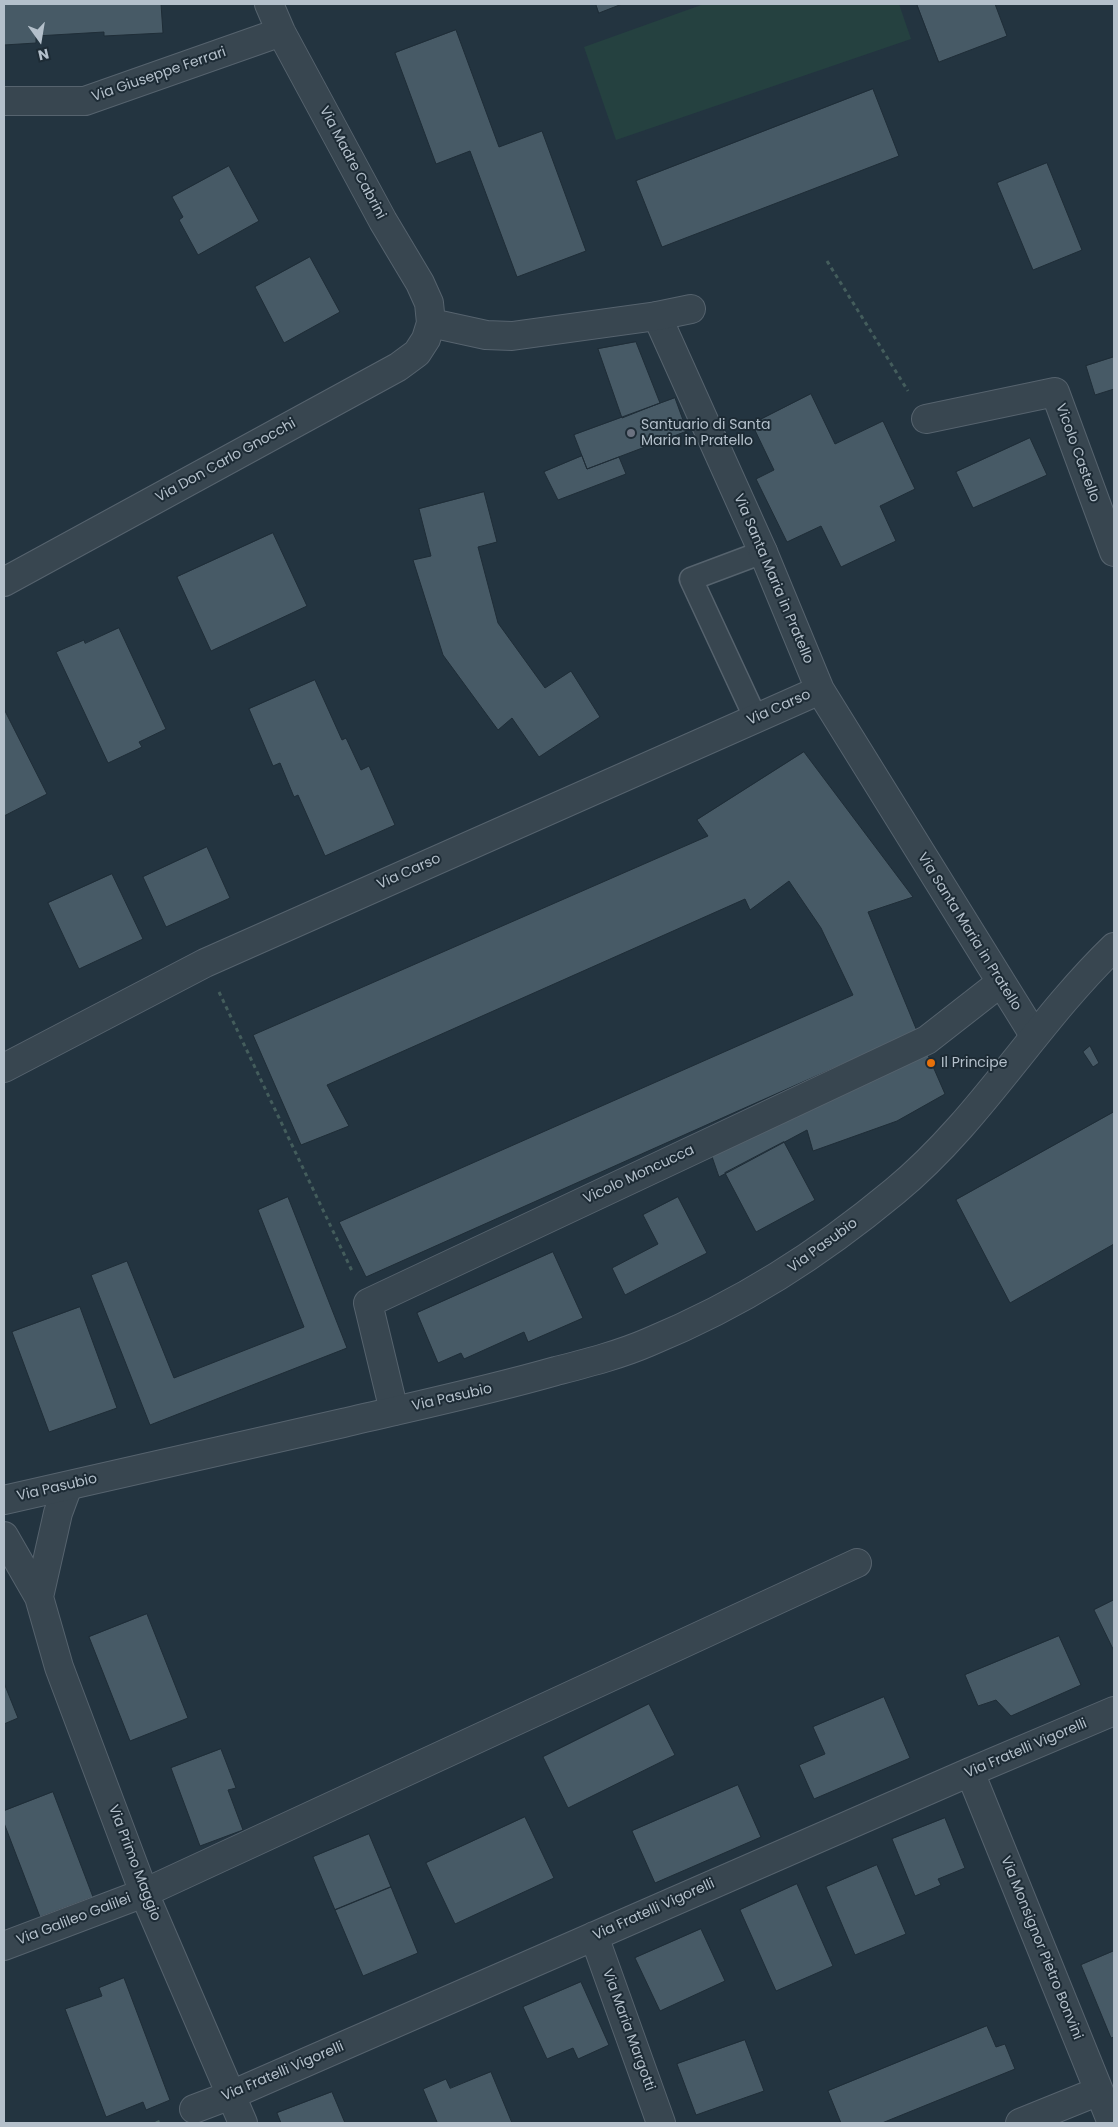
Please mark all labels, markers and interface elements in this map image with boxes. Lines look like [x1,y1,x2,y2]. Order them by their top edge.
north arrow [15,15,65,65]
text: N [36,44,51,66]
street label: Via Giuseppe Ferrari [90,44,228,106]
street label: Via Madre Cabrini [315,104,389,222]
street label: Vicolo Castello [1051,401,1103,505]
street label: Via Don Carlo Gnocchi [153,415,299,507]
place label: Santuario di Santa Maria in Pratello [641,417,770,450]
marker: Santuario di Santa Maria in Pratello [625,427,637,439]
street label: Via Santa Maria in Pratello [730,491,816,667]
street label: Via Carso [745,687,813,729]
street label: Via Santa Maria in Pratello [913,850,1025,1014]
street label: Via Carso [375,851,443,893]
place label: Il Principe [941,1055,1007,1071]
marker: Il Principe [925,1057,937,1069]
street label: Vicolo Moncucca [581,1142,697,1208]
street label: Via Pasubio [785,1215,861,1277]
street label: Via Pasubio [410,1381,494,1415]
street label: Via Pasubio [15,1471,99,1505]
street label: Via Fratelli Vigorelli [962,1716,1090,1782]
street label: Via Primo Maggio [104,1803,164,1923]
street label: Via Monsignor Pietro Bonvini [996,1854,1086,2042]
street label: Via Fratelli Vigorelli [591,1876,717,1944]
street label: Via Galileo Galilei [15,1890,133,1950]
street label: Via Maria Margotti [598,1967,658,2093]
street label: Via Fratelli Vigorelli [219,2039,347,2105]

